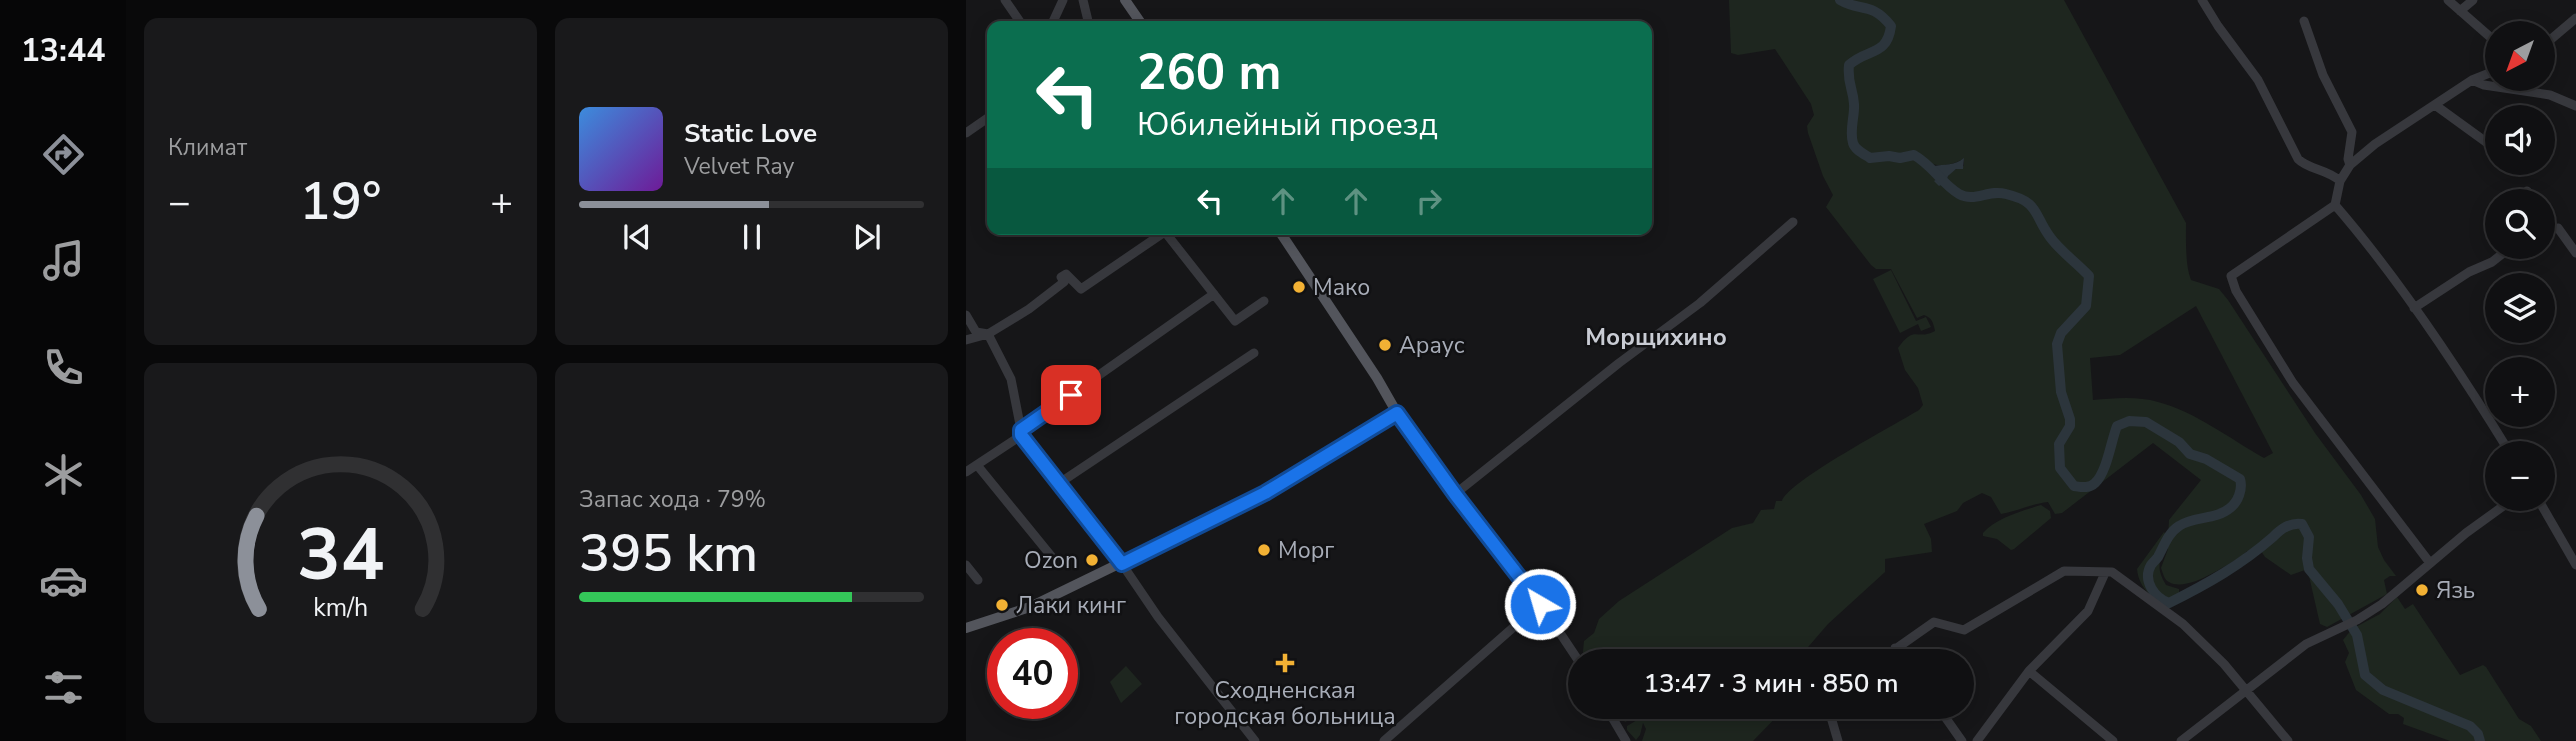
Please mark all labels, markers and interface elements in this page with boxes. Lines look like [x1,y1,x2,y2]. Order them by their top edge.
north arrow [2485,21,2555,91]
map controls [2485,21,2555,511]
text: 13:44 [21,29,105,72]
text: 260 m [1137,39,1281,106]
icon: left [1022,49,1113,140]
text: Юбилейный проезд [1137,103,1438,146]
button: sound [2485,105,2555,175]
text: Static Love [684,116,817,151]
icon: directions [39,130,88,179]
text: Климат [168,132,247,163]
text: Velvet Ray [684,151,794,182]
text: 19° [300,166,381,237]
text: − [168,177,191,228]
text: + [490,177,513,228]
icon: left [1191,182,1229,220]
icon: ahead [1264,182,1302,220]
icon: ahead [1337,182,1375,220]
icon: right [1410,182,1448,220]
button: search [2485,189,2555,259]
icon: previous [618,218,656,256]
icon: pause [733,218,771,256]
icon: next [848,218,886,256]
icon: music [39,236,88,285]
place label: Мако [1313,272,1370,303]
button: layers [2485,273,2555,343]
marker: Мако [1291,279,1307,295]
district label: Морщихино [1585,321,1727,353]
place label: Араус [1399,330,1465,361]
marker: Араус [1377,337,1393,353]
icon: phone [39,343,88,392]
button: + [2485,357,2555,427]
pin [1041,365,1101,425]
icon: arrive [1052,376,1090,414]
button: − [2485,441,2555,511]
icon: climate [39,450,88,499]
text: Запас хода · 79% [579,484,766,515]
text: 34 [297,505,384,605]
text: 395 km [579,518,758,589]
place label: Морг [1278,535,1334,566]
marker: Морг [1256,542,1272,558]
place label: Ozon [1024,545,1078,576]
marker: Ozon [1084,552,1100,568]
icon: car [39,556,88,605]
position arrow [1503,567,1577,641]
place label: Язь [2436,575,2475,606]
marker: Язь [2414,582,2430,598]
place label: Лаки кинг [1016,590,1126,621]
text: km/h [313,591,368,625]
marker: Лаки кинг [994,597,1010,613]
speed limit sign: 40 [987,628,1078,719]
marker: Сходненская городская больница [1275,653,1295,673]
icon: filters [39,663,88,712]
text: 13:47 · 3 мин · 850 m [1643,666,1899,701]
place label: Сходненская городская больница [1174,675,1396,732]

